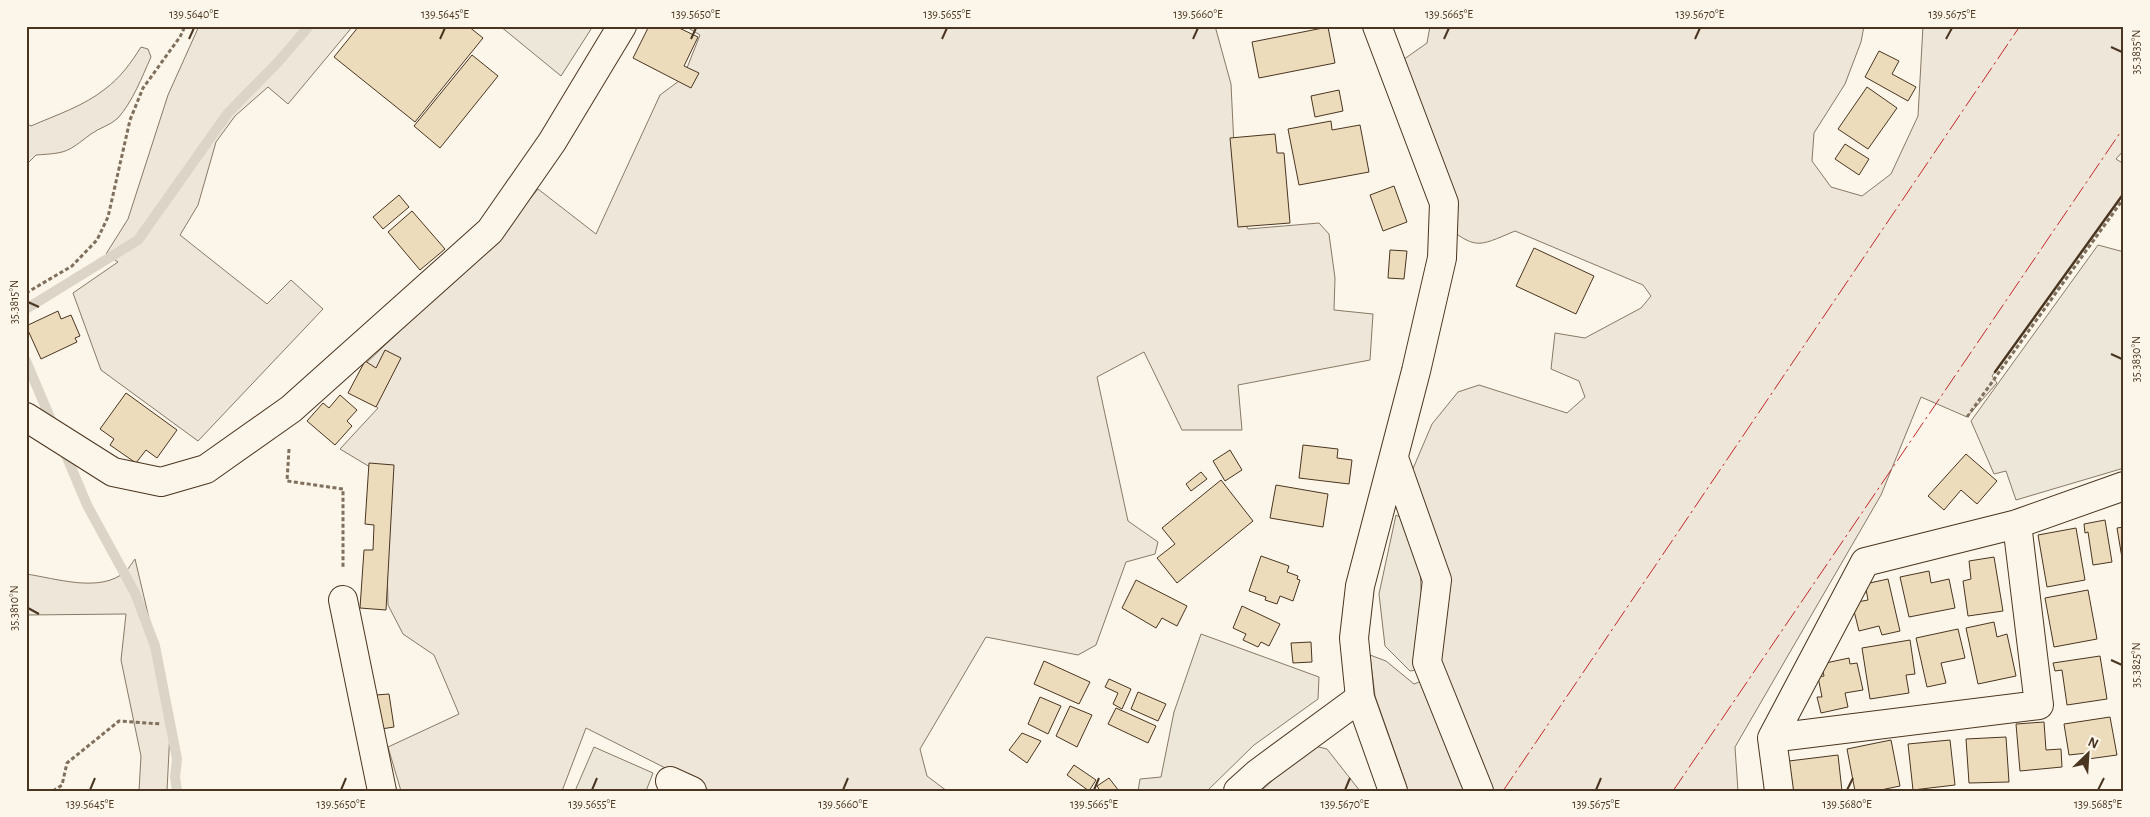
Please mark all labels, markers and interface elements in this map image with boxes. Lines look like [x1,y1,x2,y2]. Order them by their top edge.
text: 139.5640°E [169,8,219,20]
text: 139.5645°E [421,8,469,20]
text: 139.5650°E [672,8,721,20]
text: 139.5655°E [923,8,971,20]
text: 139.5660°E [1173,8,1223,20]
text: 139.5665°E [1425,8,1473,20]
text: 139.5670°E [1676,8,1725,20]
text: 139.5675°E [1928,8,1976,20]
text: 35.3835°N [2130,29,2142,75]
text: 35.3815°N [8,280,20,324]
text: 35.3830°N [2130,336,2142,382]
text: 35.3810°N [8,585,20,631]
text: 35.3825°N [2130,642,2142,688]
north arrow [2062,730,2112,780]
text: N [2086,735,2100,752]
text: 139.5645°E [66,798,114,810]
text: 139.5650°E [317,798,366,810]
text: 139.5655°E [568,798,616,810]
text: 139.5660°E [818,798,868,810]
text: 139.5665°E [1070,798,1118,810]
text: 139.5670°E [1321,798,1370,810]
text: 139.5675°E [1572,798,1620,810]
text: 139.5680°E [1822,798,1872,810]
text: 139.5685°E [2074,798,2122,810]

